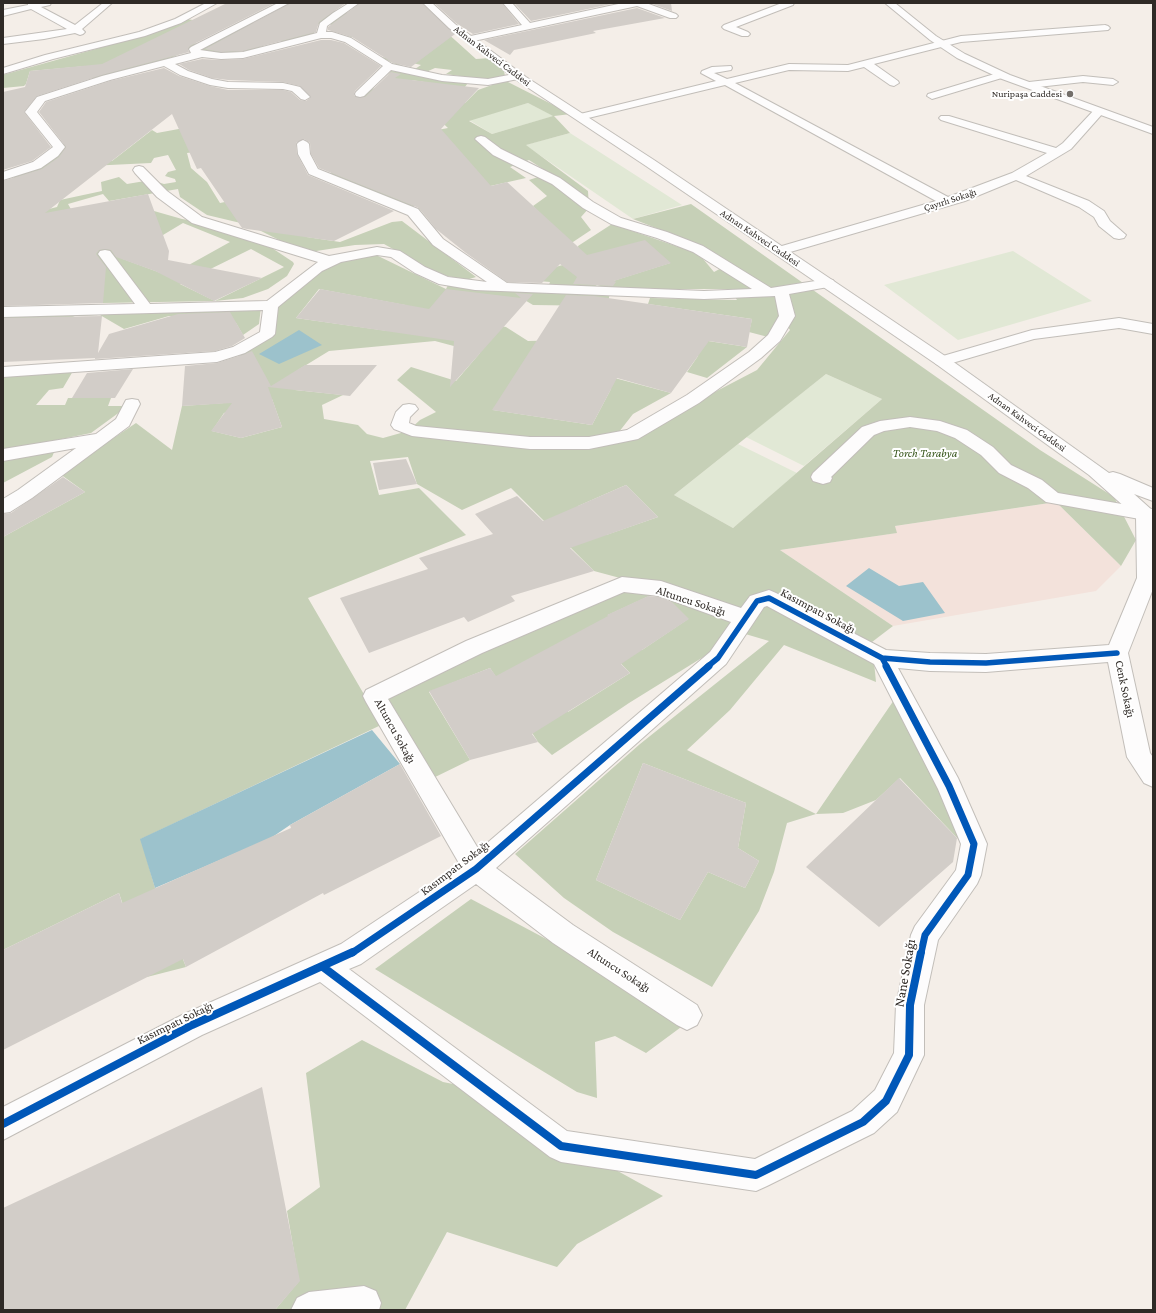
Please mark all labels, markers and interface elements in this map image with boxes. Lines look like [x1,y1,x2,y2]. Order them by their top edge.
street label: Adnan Kahveci Caddesi [451,23,533,89]
place label: Nuripaşa Caddesi [992,88,1062,100]
marker: Nuripaşa Caddesi [1065,89,1075,99]
street label: Çayırlı Sokağı [922,186,978,214]
street label: Adnan Kahveci Caddesi [718,207,802,269]
street label: Adnan Kahveci Caddesi [986,390,1068,454]
park label: Torch Tarabya [893,446,957,460]
street label: Altuncu Sokağı [654,583,728,619]
street label: Kasımpatı Sokağı [778,585,858,637]
street label: Cenk Sokağı [1112,659,1138,719]
street label: Altuncu Sokağı [371,696,419,766]
street label: Kasımpatı Sokağı [418,837,492,899]
street label: Nane Sokağı [891,938,919,1008]
street label: Altuncu Sokağı [585,944,653,996]
street label: Kasımpatı Sokağı [135,998,215,1048]

